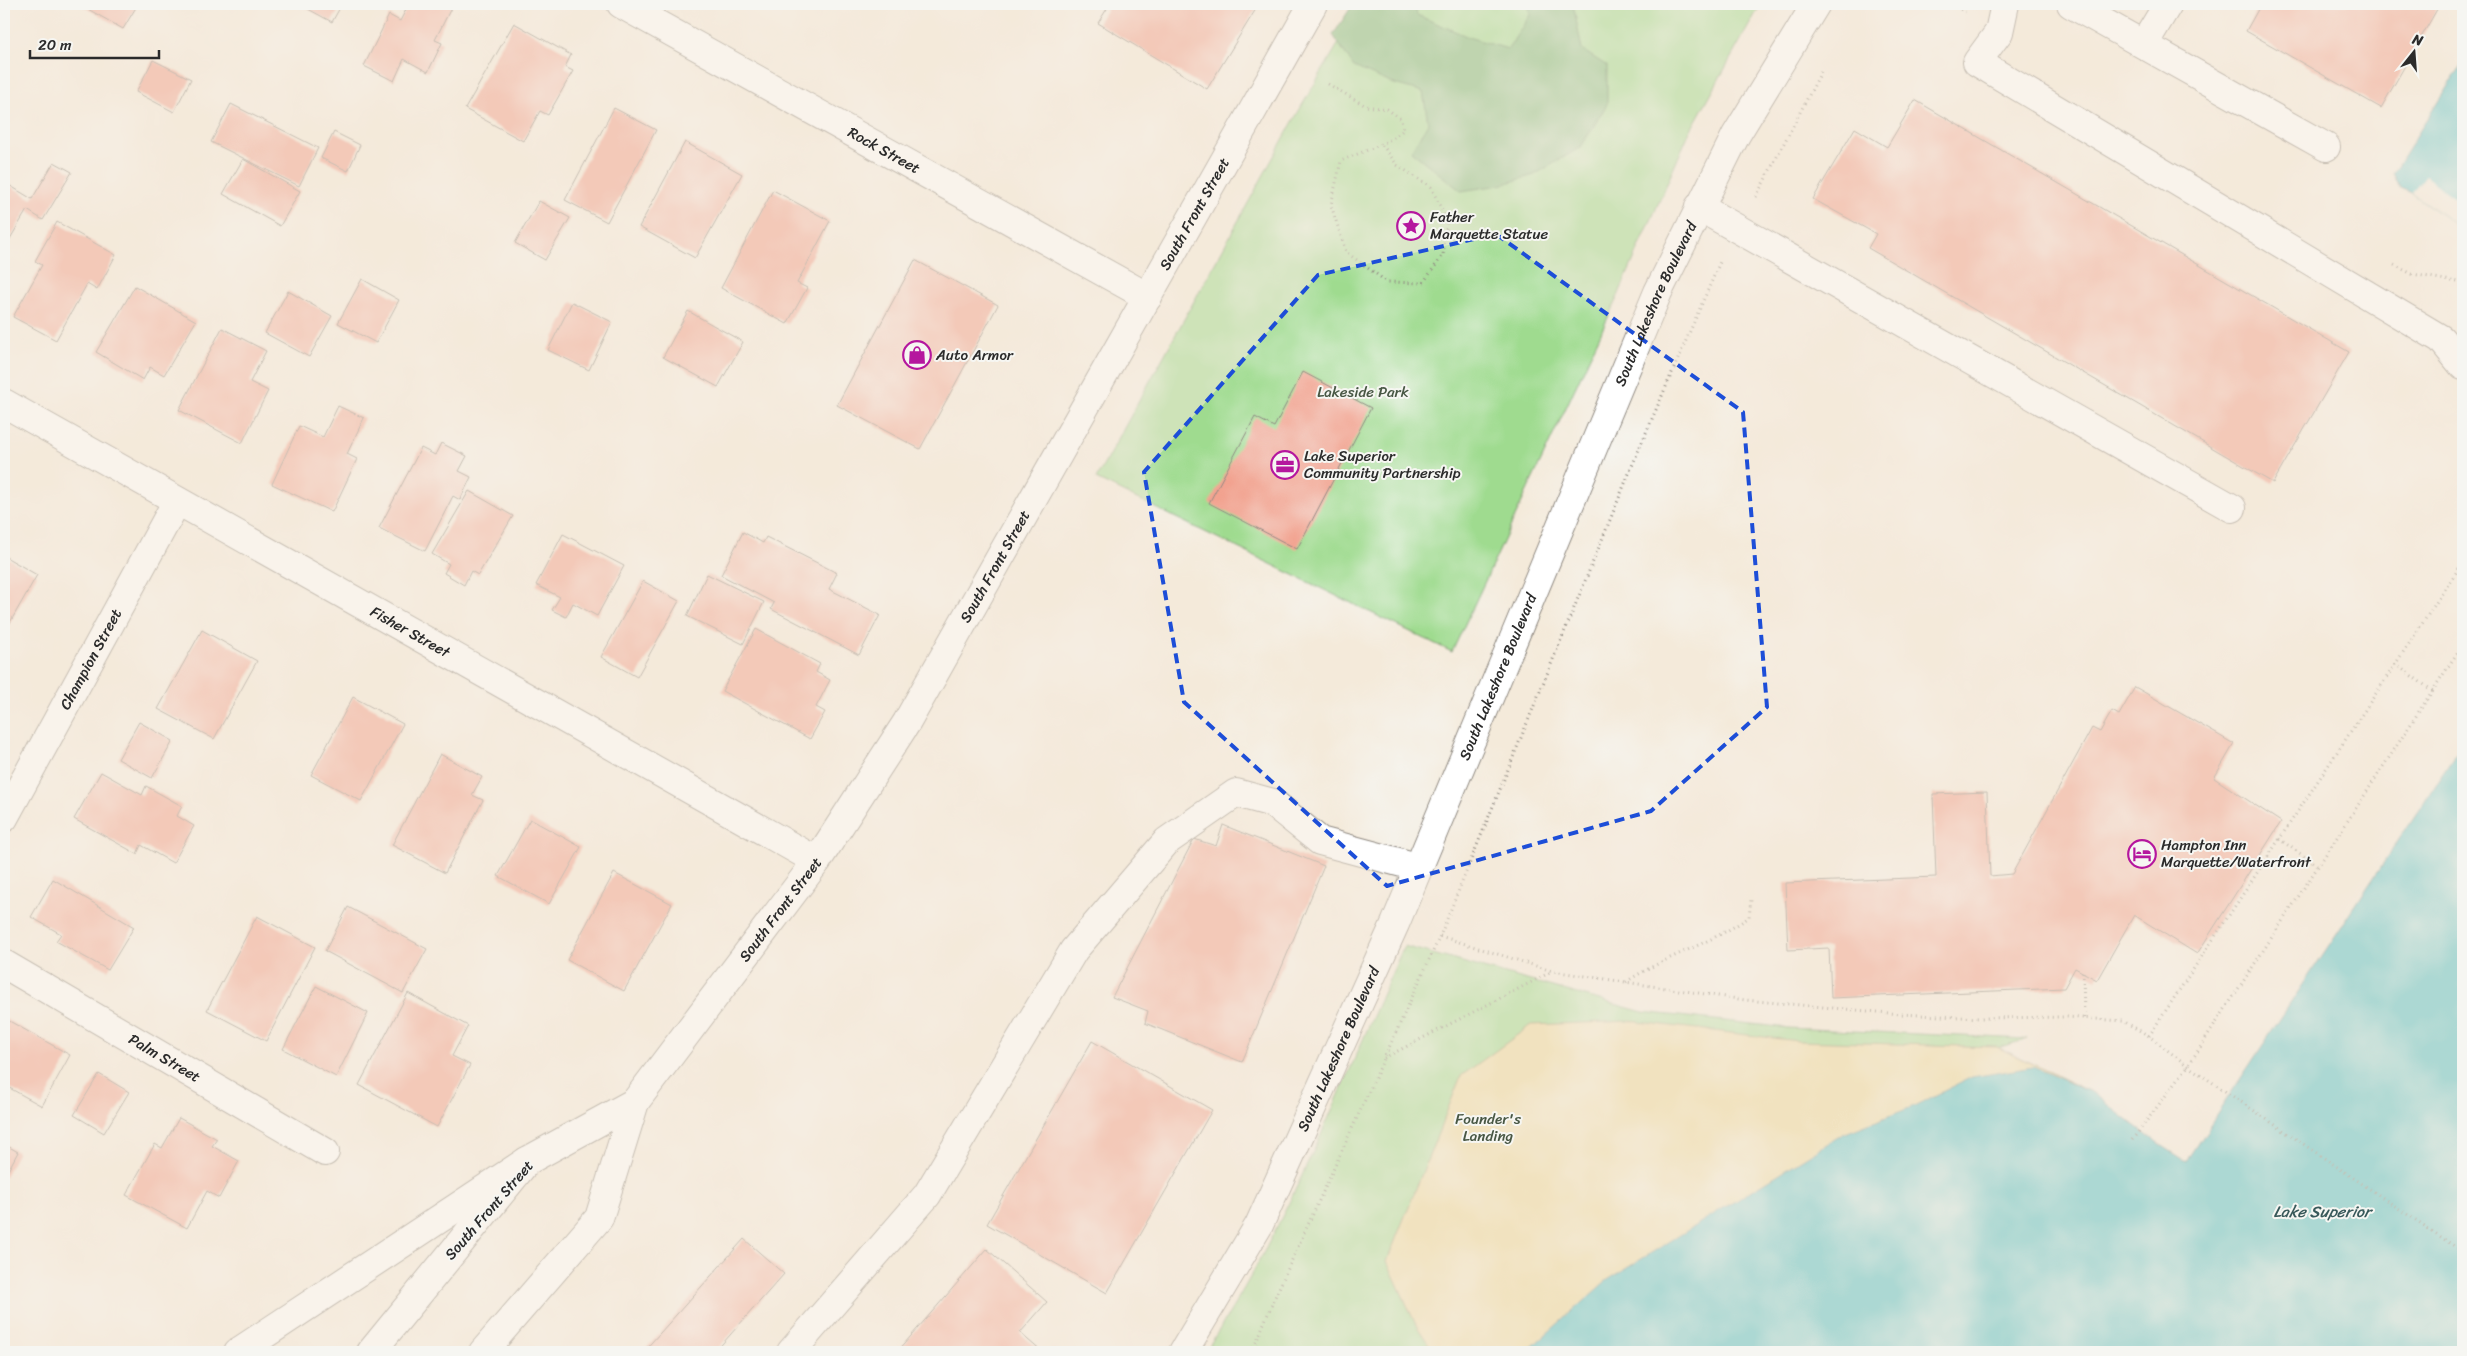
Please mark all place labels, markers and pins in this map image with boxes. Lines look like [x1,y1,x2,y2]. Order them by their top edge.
place label: Father Marquette Statue [1430,204,1549,247]
place icon: Father Marquette Statue [1396,211,1426,241]
shop icon: Auto Armor [902,340,932,370]
place label: Auto Armor [935,342,1014,368]
place label: Lake Superior Community Partnership [1304,443,1461,486]
office icon: Lake Superior Community Partnership [1270,450,1300,480]
place label: Hampton Inn Marquette/Waterfront [2161,832,2312,875]
hotel icon: Hampton Inn Marquette/Waterfront [2127,839,2157,869]

